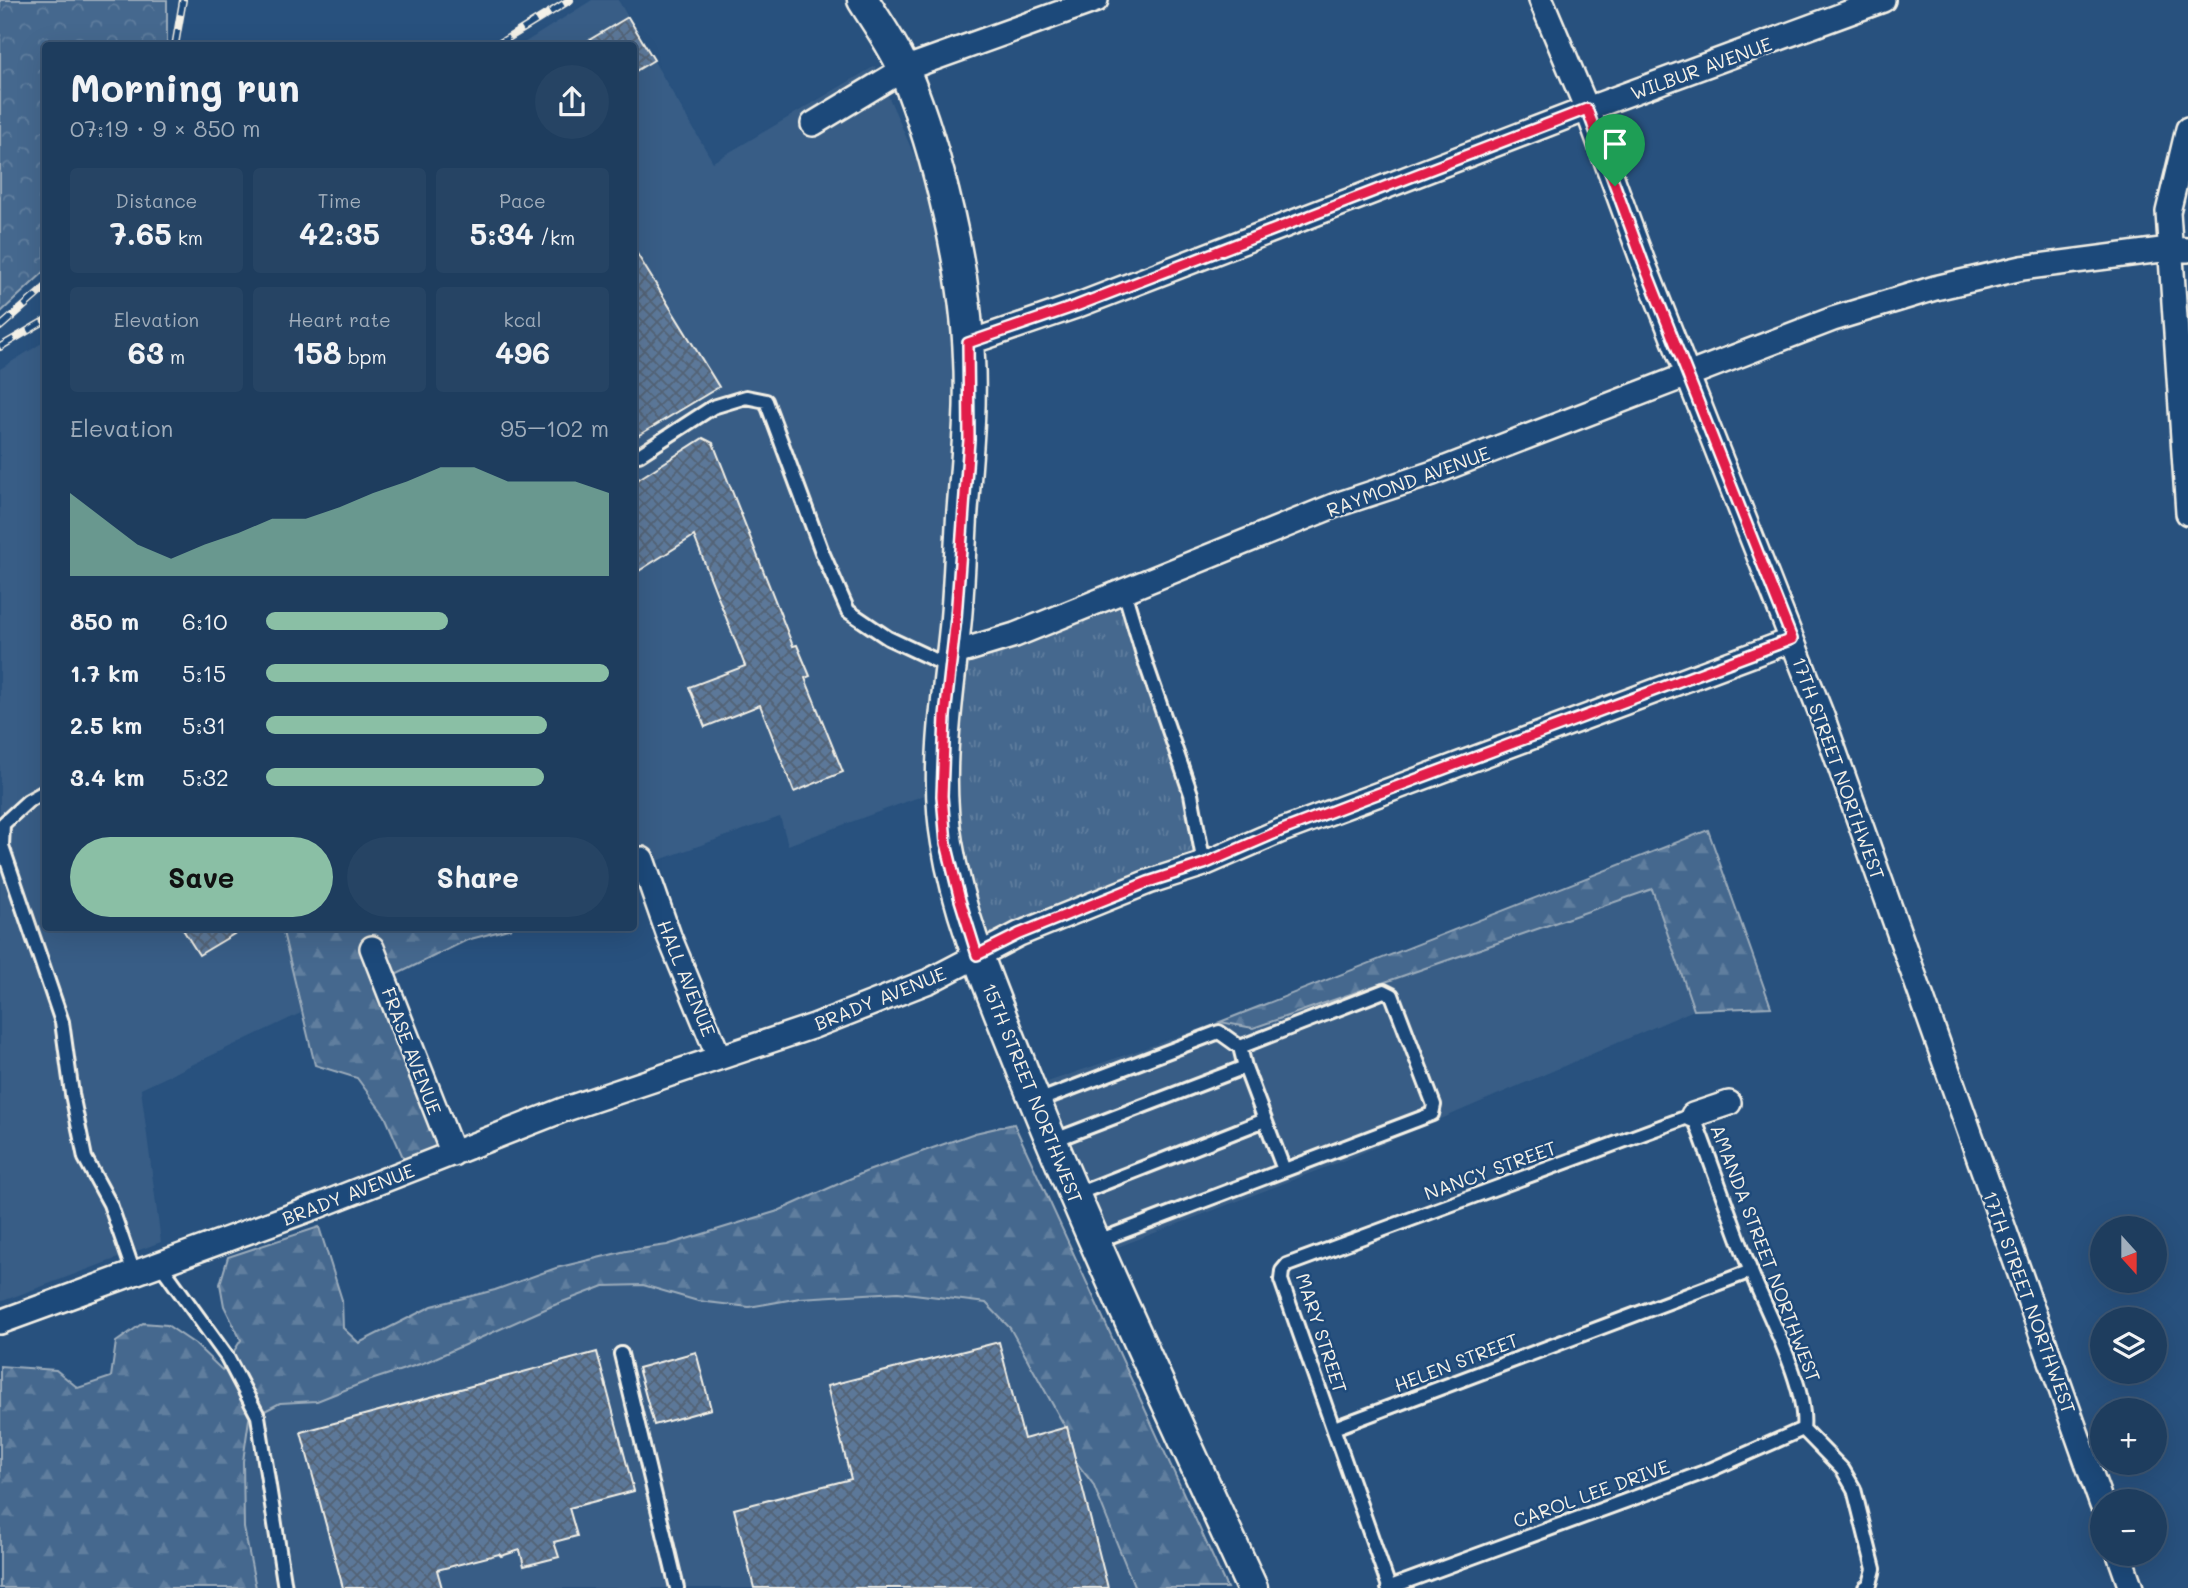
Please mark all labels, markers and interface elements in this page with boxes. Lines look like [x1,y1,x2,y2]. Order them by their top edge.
street label: WILBUR AVENUE [1627,31,1775,105]
text: Morning run [70,62,300,112]
button: share [535,65,609,139]
text: 07:19 · 9 × 850 m [70,113,261,143]
pin [1585,114,1645,186]
icon: arrive [1596,125,1634,163]
text: Distance [116,188,197,213]
text: Time [318,188,361,213]
text: Pace [499,188,546,213]
text: 7.65 [110,213,172,253]
text: 42:35 [299,213,380,253]
text: 5:34 [470,213,534,253]
text: km [172,225,203,250]
text: /km [534,225,575,250]
text: Elevation [114,307,199,332]
text: Heart rate [288,307,391,332]
text: kcal [504,307,541,332]
text: 63 [128,332,164,372]
text: 158 [292,332,342,372]
text: 496 [495,332,550,372]
text: m [164,344,185,369]
text: bpm [342,344,387,369]
text: Elevation [70,413,173,443]
text: 95–102 m [500,413,609,443]
street label: RAYMOND AVENUE [1323,440,1493,522]
text: 850 m [70,606,139,636]
text: 6:10 [182,606,228,636]
street label: 17TH STREET NORTHWEST [1787,653,1891,883]
text: 1.7 km [70,658,139,688]
text: 5:15 [182,658,226,688]
text: 2.5 km [70,710,142,740]
text: 5:31 [182,710,226,740]
text: 3.4 km [70,762,144,792]
text: 5:32 [182,762,229,792]
button: Save [70,837,333,917]
button: Share [347,837,609,917]
street label: HALL AVENUE [652,916,722,1040]
street label: BRADY AVENUE [811,960,950,1036]
street label: 15TH STREET NORTHWEST [977,979,1089,1207]
street label: FRASE AVENUE [376,984,448,1118]
street label: AMANDA STREET NORTHWEST [1705,1121,1827,1385]
street label: NANCY STREET [1420,1134,1560,1206]
street label: BRADY AVENUE [278,1157,418,1231]
street label: 17TH STREET NORTHWEST [1978,1187,2082,1417]
north arrow [2090,1216,2166,1293]
map controls [2090,1216,2167,1566]
street label: MARY STREET [1291,1270,1353,1396]
button: layers [2090,1307,2167,1384]
street label: HELEN STREET [1390,1327,1522,1397]
button: + [2090,1398,2167,1475]
street label: CAROL LEE DRIVE [1509,1453,1673,1533]
button: − [2090,1489,2167,1566]

